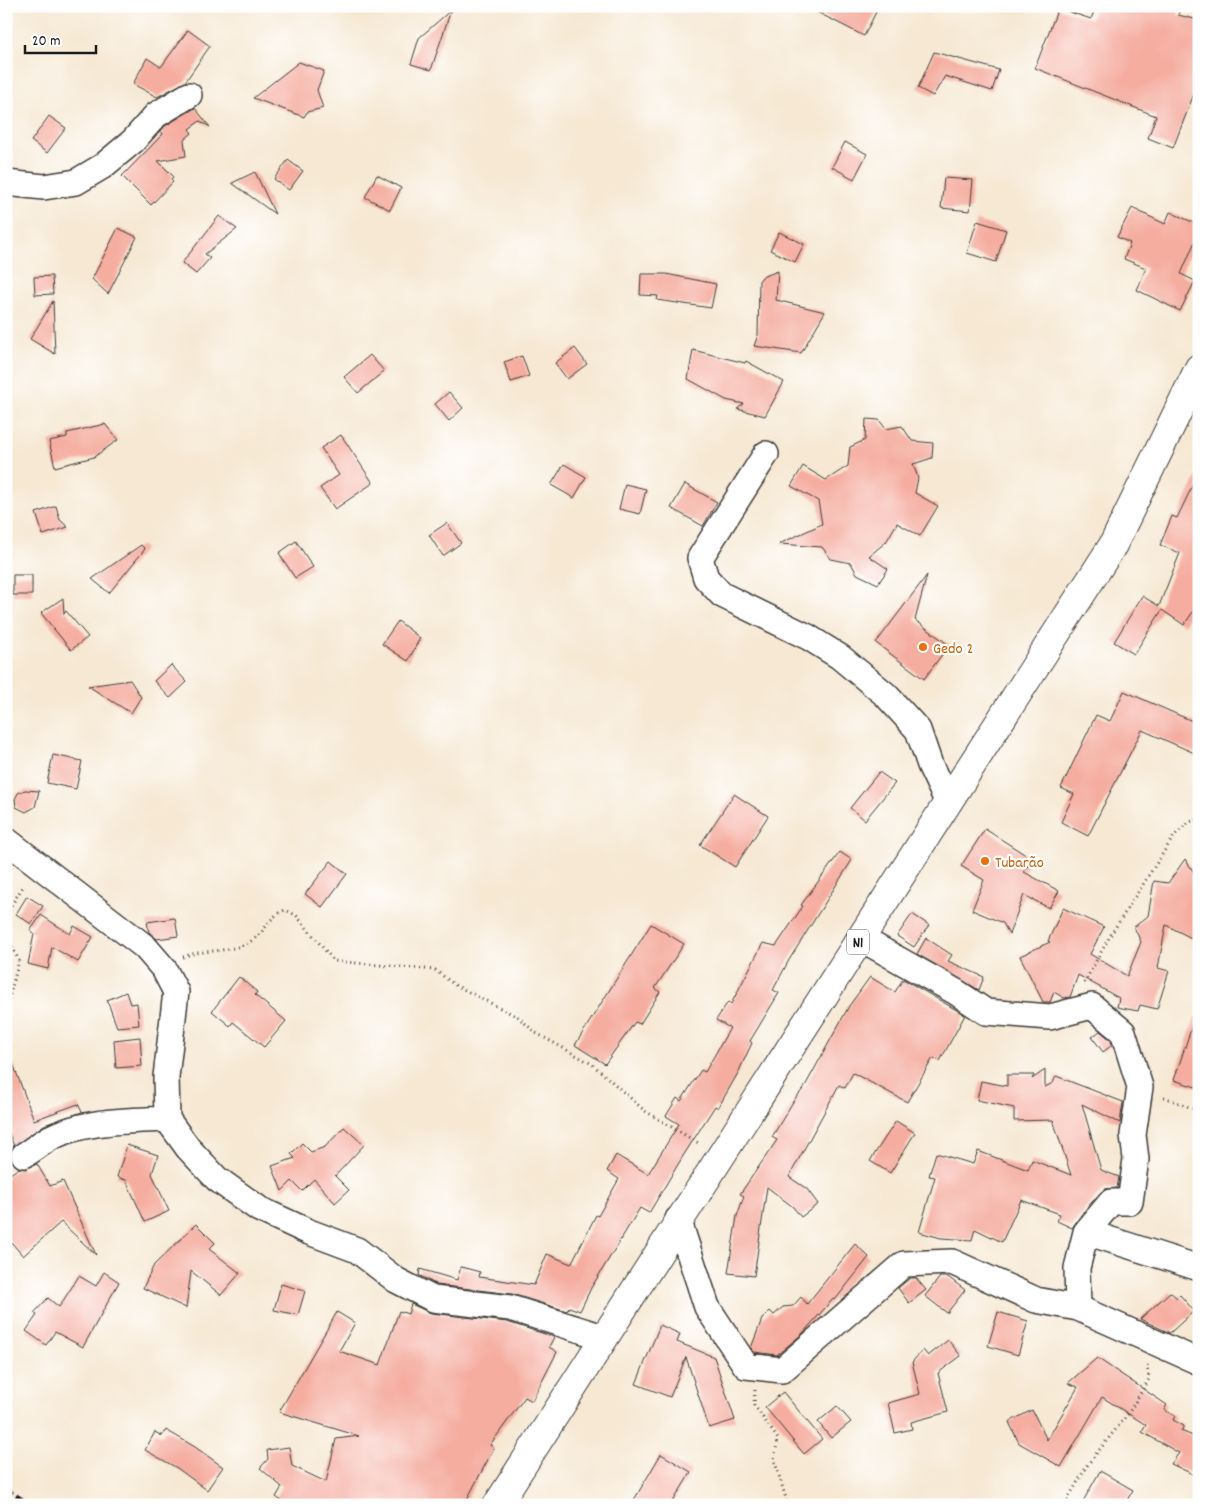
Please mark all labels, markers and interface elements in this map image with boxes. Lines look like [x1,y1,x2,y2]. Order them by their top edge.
scale bar [25,22,96,54]
text: 20 m [32,31,60,53]
place label: Gedo 2 [933,638,973,661]
marker: Gedo 2 [917,641,929,653]
place label: Tubarão [995,852,1044,875]
marker: Tubarão [979,855,991,867]
road number: N1 [847,930,869,954]

